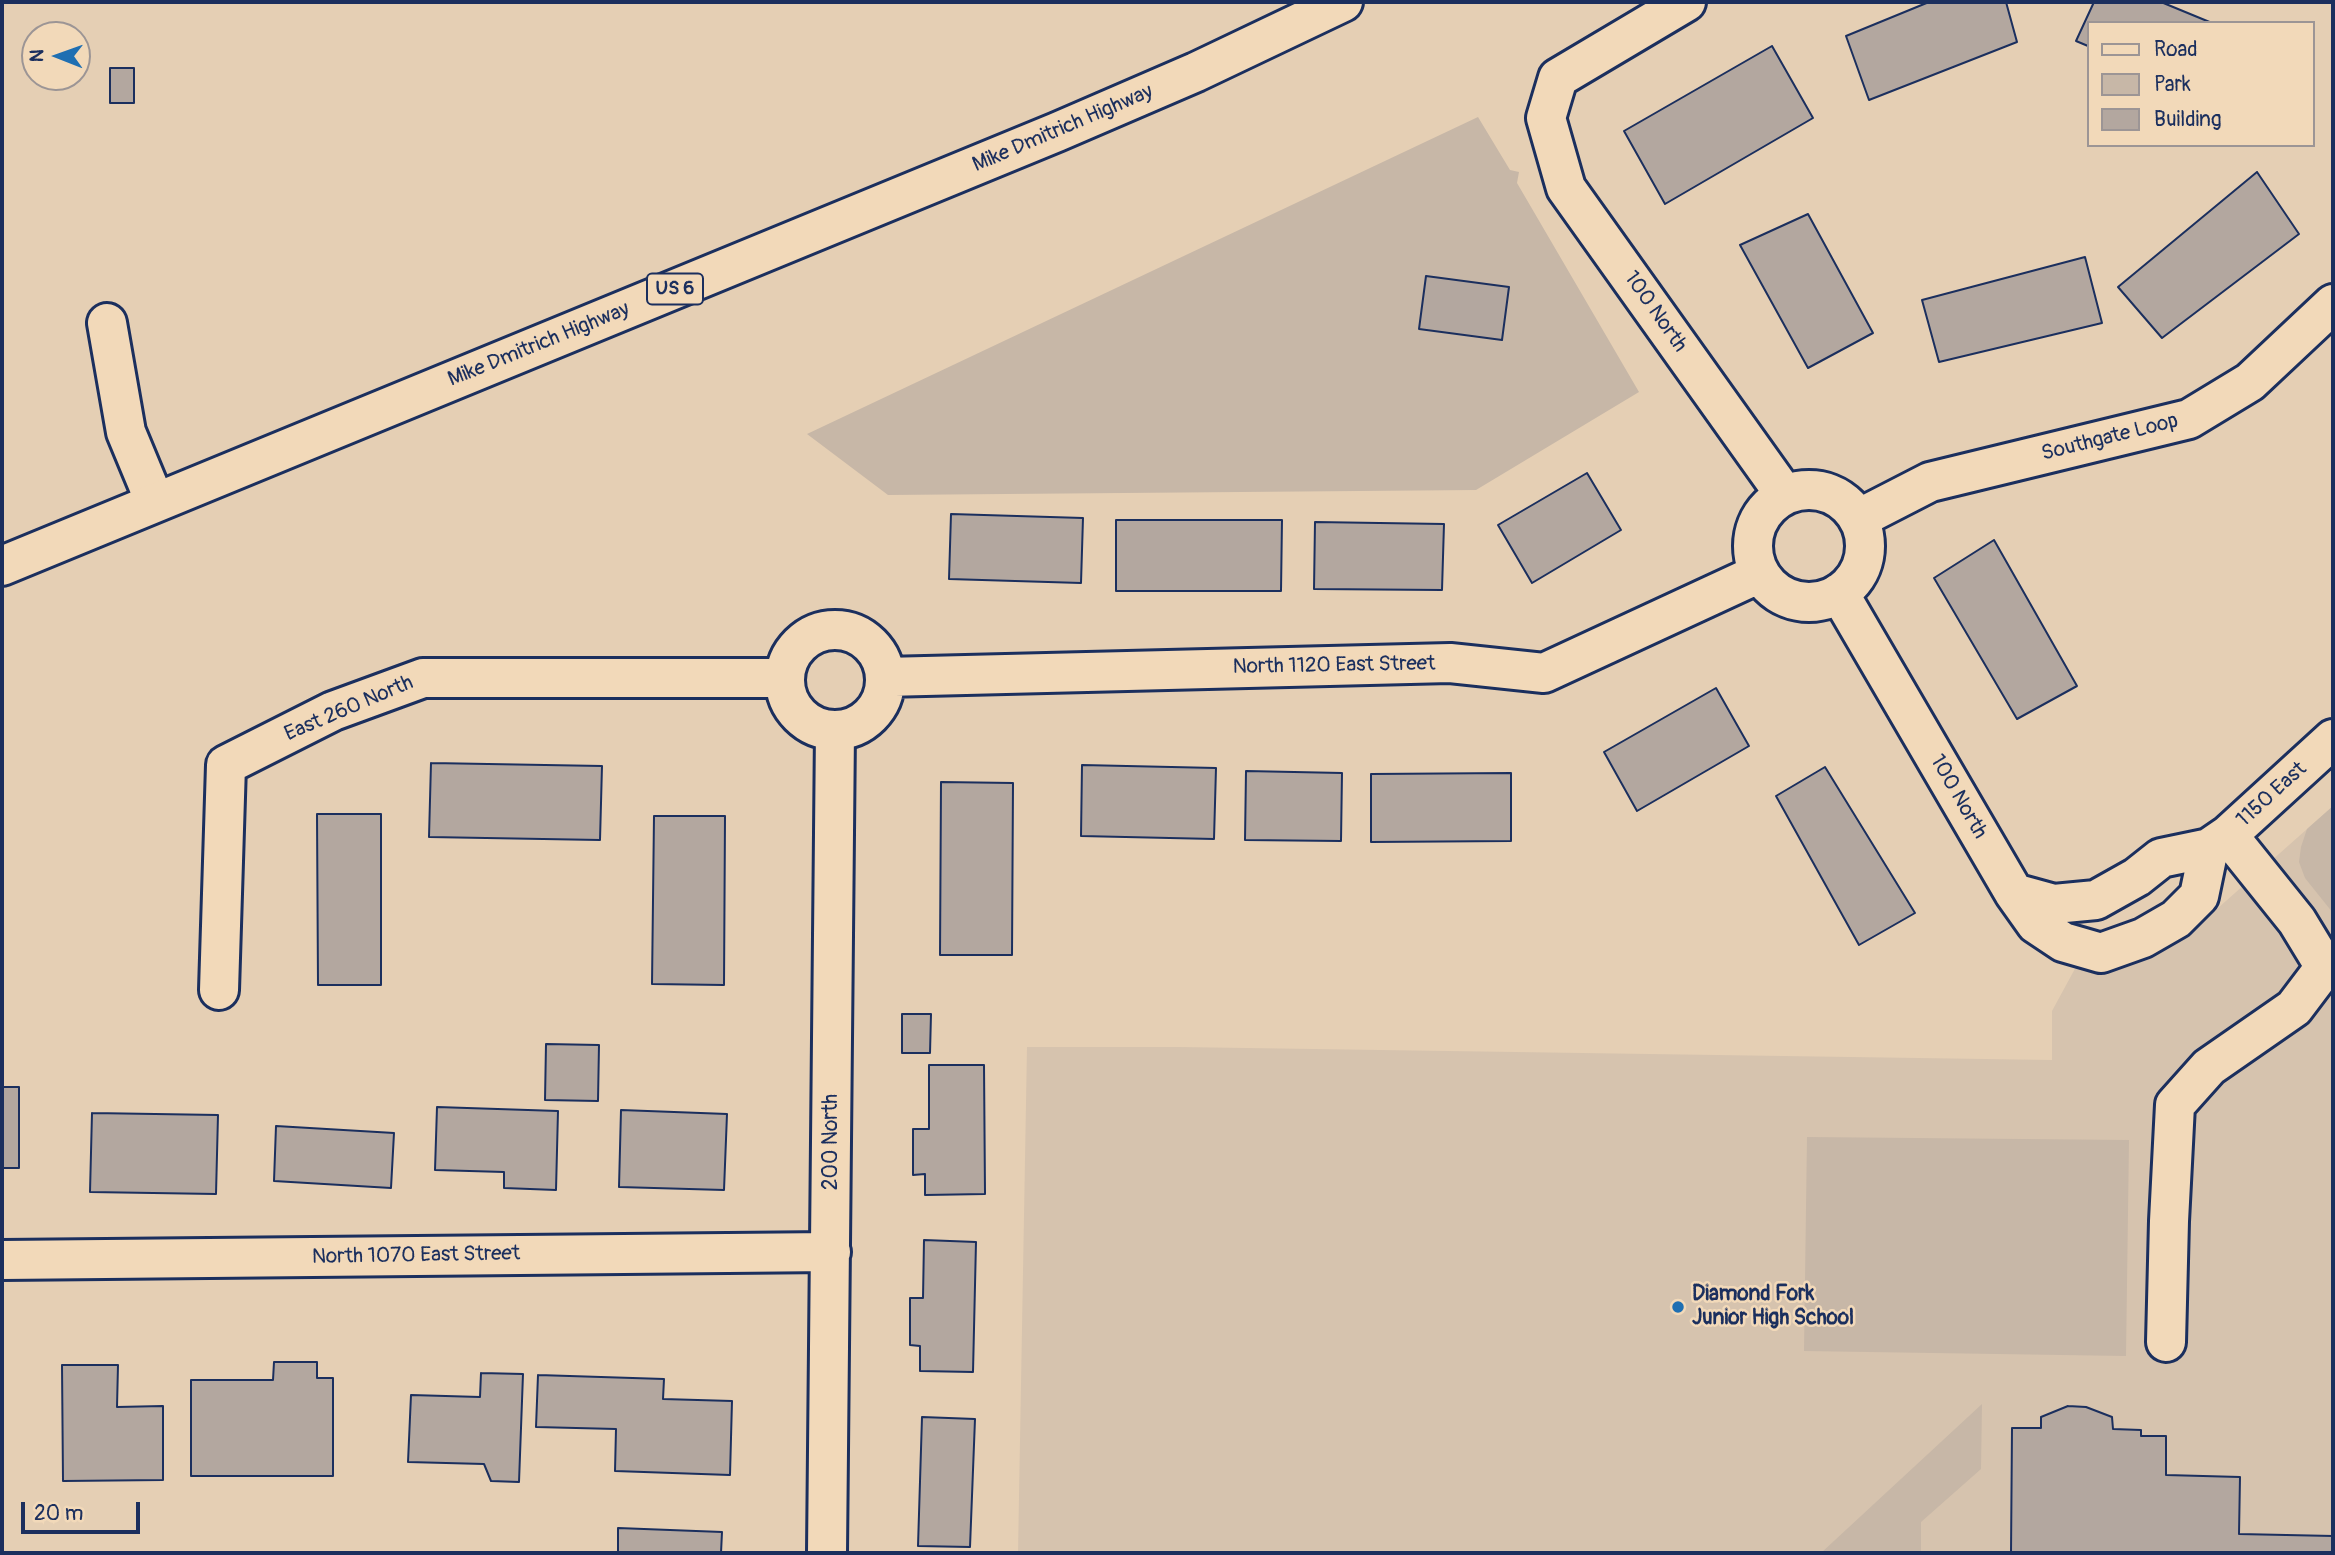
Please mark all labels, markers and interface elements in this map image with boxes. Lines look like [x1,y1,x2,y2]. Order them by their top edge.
north arrow [21,21,91,91]
legend [2086,21,2314,147]
text: Road [2154,36,2198,63]
text: N [25,49,49,62]
text: Park [2154,71,2191,98]
street label: Mike Dmitrich Highway [969,80,1157,178]
text: Building [2154,106,2221,133]
street label: 100 North [1618,267,1692,357]
road number: US 6 [647,274,703,304]
street label: Mike Dmitrich Highway [445,297,633,393]
street label: Southgate Loop [2039,409,2181,467]
street label: North 1120 East Street [1232,652,1436,680]
street label: East 260 North [281,671,417,747]
street label: 100 North [1924,751,1992,843]
street label: 1150 East [2232,757,2312,833]
street label: 200 North [819,1094,845,1190]
street label: North 1070 East Street [312,1242,520,1270]
place label: Diamond Fork Junior High School [1692,1282,1854,1332]
marker: Diamond Fork Junior High School [1670,1299,1686,1315]
scale bar [24,1488,144,1532]
text: 20 m [34,1500,83,1527]

